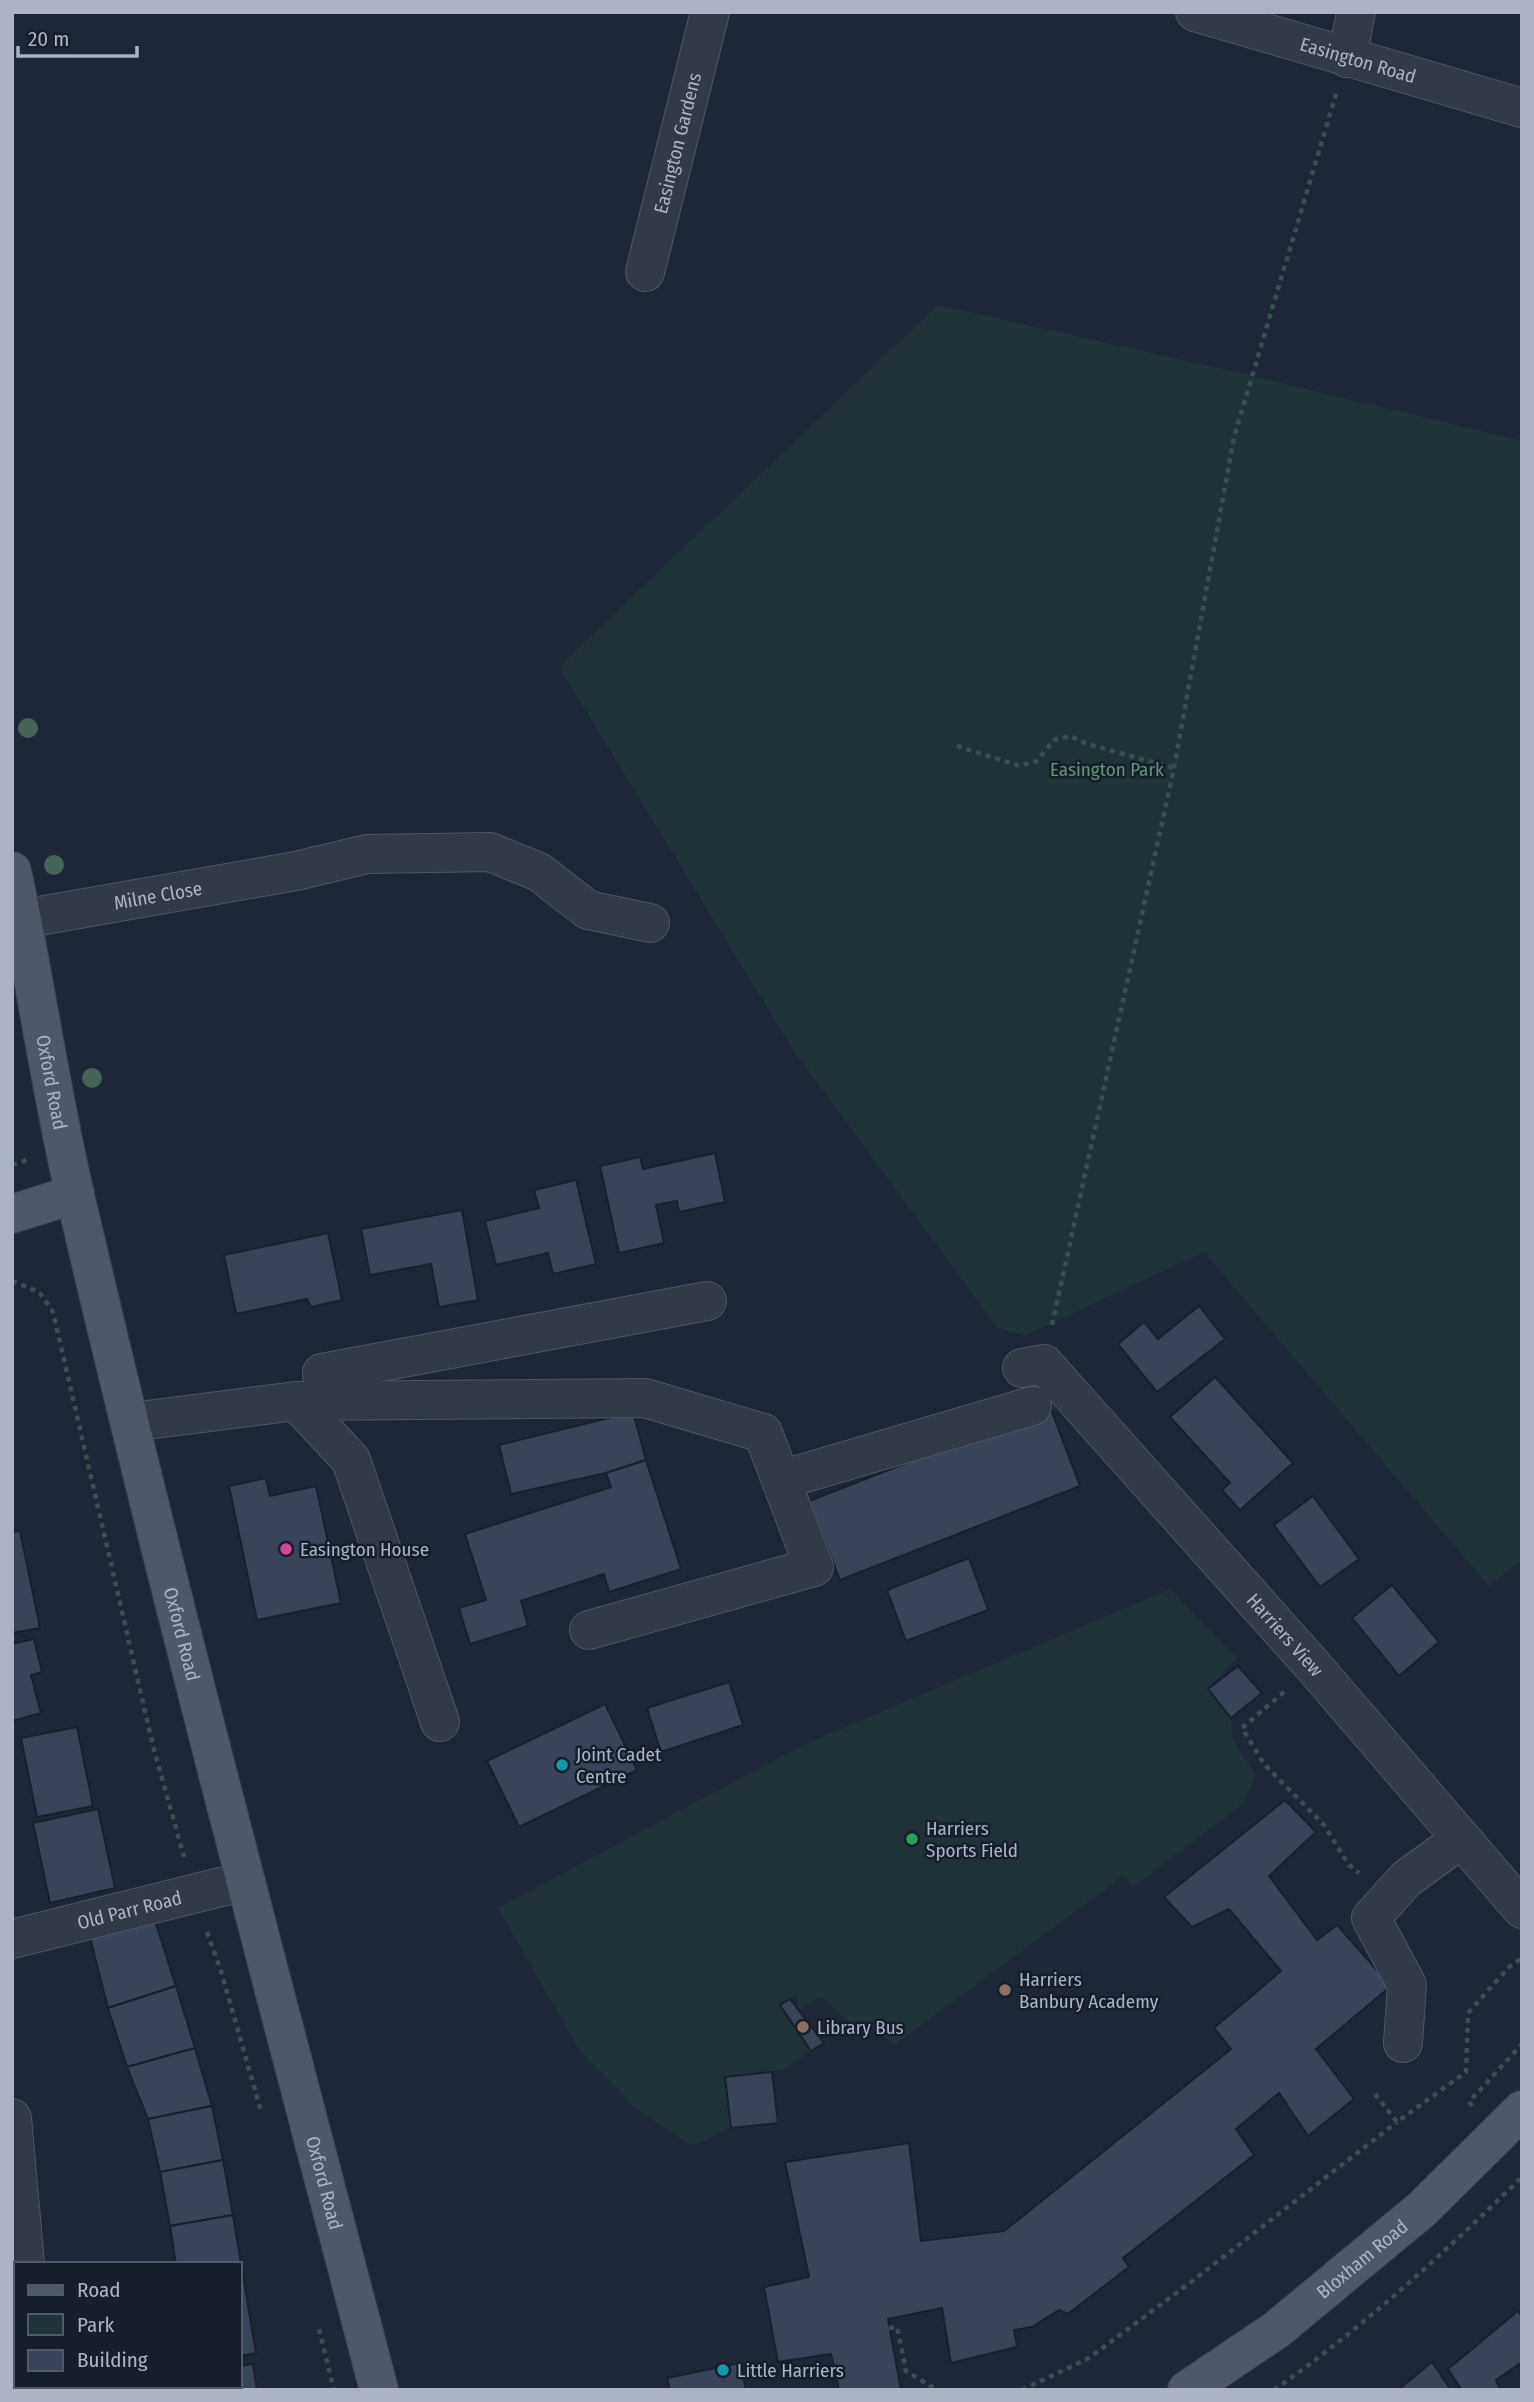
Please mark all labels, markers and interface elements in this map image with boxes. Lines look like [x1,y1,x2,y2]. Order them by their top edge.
scale bar [18,14,136,58]
text: 20 m [28,26,69,52]
street label: Easington Road [1297,32,1419,88]
street label: Easington Gardens [649,70,706,216]
park label: Easington Park [1050,758,1164,781]
street label: Milne Close [112,877,204,915]
street label: Oxford Road [31,1033,72,1132]
place label: Easington House [300,1538,429,1561]
marker: Easington House [278,1541,294,1557]
street label: Oxford Road [159,1585,205,1683]
street label: Harriers View [1242,1589,1328,1682]
place label: Joint Cadet Centre [576,1743,662,1788]
marker: Joint Cadet Centre [554,1757,570,1773]
place label: Harriers Sports Field [926,1817,1018,1862]
marker: Harriers Sports Field [904,1831,920,1847]
street label: Old Parr Road [75,1886,184,1934]
place label: Harriers Banbury Academy [1019,1968,1159,2013]
marker: Harriers Banbury Academy [997,1982,1013,1998]
place label: Library Bus [817,2016,904,2039]
marker: Library Bus [795,2019,811,2035]
street label: Oxford Road [301,2134,347,2232]
street label: Bloxham Road [1312,2215,1413,2304]
legend [14,2262,242,2388]
text: Road [77,2277,121,2303]
text: Park [77,2312,115,2338]
text: Building [77,2347,148,2373]
place label: Little Harriers [737,2359,844,2382]
marker: Little Harriers [715,2362,731,2378]

